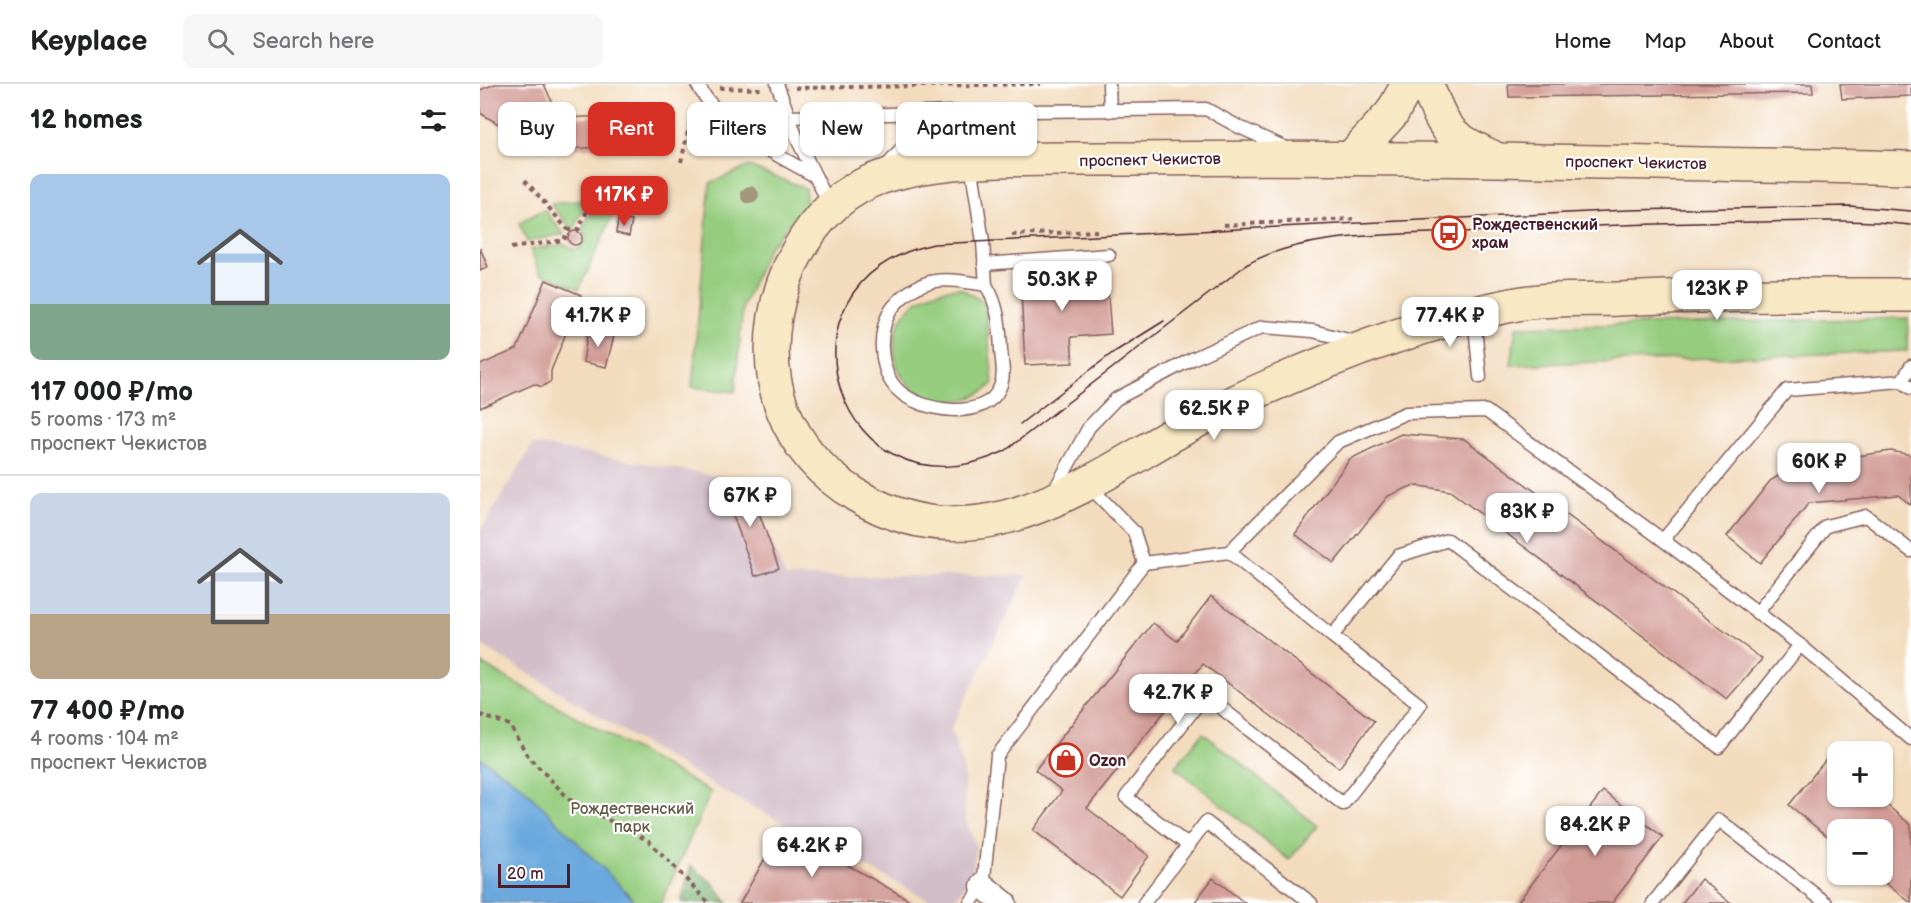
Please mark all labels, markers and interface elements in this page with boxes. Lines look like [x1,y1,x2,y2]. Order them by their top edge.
search box [183,14,603,68]
text: Keyplace [30,25,147,58]
icon: search [204,25,237,58]
text: Search here [252,28,374,55]
text: Home [1554,29,1611,54]
text: Map [1644,29,1686,54]
text: About [1719,29,1774,54]
text: Contact [1807,29,1881,54]
chip: Buy [498,102,576,156]
chip: Rent [588,102,675,156]
chip: Filters [687,102,788,156]
chip: New [800,102,884,156]
chip: Apartment [896,102,1037,156]
icon: filters [417,104,450,137]
text: 12 homes [30,105,142,136]
street label: проспект Чекистов [1079,150,1222,171]
street label: проспект Чекистов [1565,153,1708,174]
pin: 117K ₽ [575,176,673,227]
text: 117K ₽ [595,183,653,207]
icon: home [186,213,294,321]
bus stop icon: Рождественский храм [1431,215,1467,251]
place label: Рождественский храм [1472,216,1598,253]
pin: 50.3K ₽ [1007,261,1117,312]
text: 50.3K ₽ [1027,268,1097,292]
pin: 123K ₽ [1668,270,1766,321]
text: 123K ₽ [1686,277,1748,301]
pin: 41.7K ₽ [543,297,653,348]
pin: 77.4K ₽ [1395,297,1505,348]
text: 41.7K ₽ [565,304,631,328]
text: 77.4K ₽ [1416,304,1484,328]
text: 117 000 ₽/mo [30,377,193,408]
pin: 62.5K ₽ [1159,390,1269,441]
text: 62.5K ₽ [1179,397,1249,421]
text: 5 rooms · 173 m² [30,408,176,432]
text: проспект Чекистов [30,432,207,456]
pin: 60K ₽ [1777,443,1861,494]
text: 60K ₽ [1791,450,1847,474]
pin: 67K ₽ [708,477,792,528]
text: 67K ₽ [723,484,777,508]
pin: 83K ₽ [1485,493,1569,544]
text: 83K ₽ [1500,500,1554,524]
icon: home [186,532,294,640]
pin: 42.7K ₽ [1123,674,1233,725]
text: 42.7K ₽ [1143,681,1213,705]
text: 77 400 ₽/mo [30,696,185,727]
text: 4 rooms · 104 m² [30,727,179,751]
map controls [1827,741,1893,885]
button: + [1827,741,1893,807]
shop icon: Ozon [1048,742,1084,778]
text: проспект Чекистов [30,751,207,775]
place label: Ozon [1089,752,1126,771]
park label: Рождественский парк [570,800,694,837]
pin: 84.2K ₽ [1540,806,1650,857]
text: 84.2K ₽ [1560,813,1630,837]
button: − [1827,819,1893,885]
pin: 64.2K ₽ [757,827,867,878]
text: 64.2K ₽ [777,834,847,858]
scale bar [498,861,570,888]
text: 20 m [507,865,543,884]

